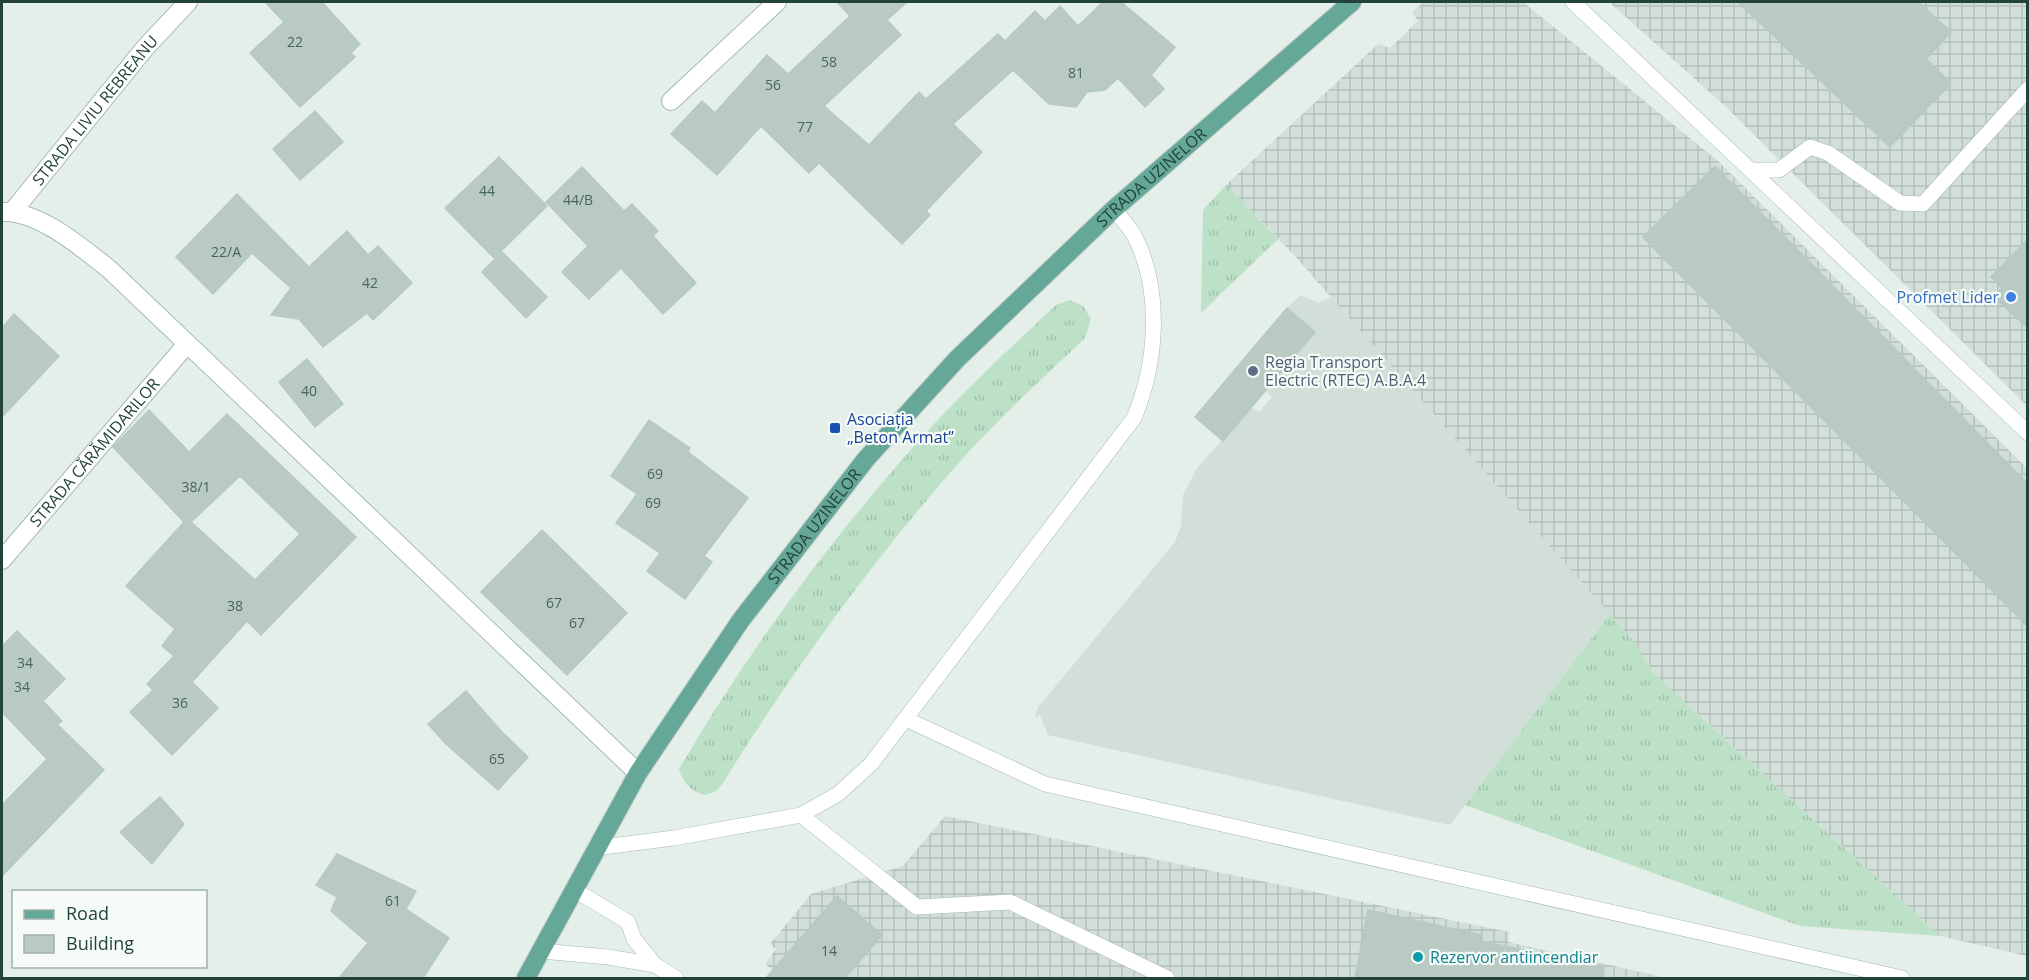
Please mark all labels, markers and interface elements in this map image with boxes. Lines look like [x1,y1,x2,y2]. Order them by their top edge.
street label: STRADA LIVIU REBREANU [27,30,163,190]
house number: 22 [287,32,303,51]
house number: 58 [821,52,837,71]
house number: 81 [1068,63,1084,82]
house number: 56 [765,75,781,94]
house number: 77 [797,117,813,136]
street label: STRADA UZINELOR [1091,123,1211,232]
house number: 44 [479,181,495,200]
house number: 44/B [563,190,593,209]
house number: 22/A [211,242,241,261]
house number: 42 [362,273,378,292]
place label: Profmet Lider [1896,286,1999,308]
marker: Profmet Lider [2004,290,2018,304]
place label: Regia Transport Electric (RTEC) A.B.A.4 [1265,351,1426,391]
marker: Regia Transport Electric (RTEC) A.B.A.4 [1246,364,1260,378]
street label: STRADA CĂRĂMIDARILOR [24,373,164,531]
house number: 40 [301,381,317,400]
place label: Asociația „Beton Armat” [847,408,954,448]
marker: Asociația „Beton Armat” [828,421,842,435]
house number: 69 [647,464,663,483]
street label: STRADA UZINELOR [762,464,866,588]
house number: 38/1 [181,477,211,496]
house number: 69 [645,493,661,512]
house number: 67 [546,593,562,612]
house number: 38 [227,596,243,615]
house number: 67 [569,613,585,632]
house number: 34 [17,653,33,672]
house number: 34 [14,677,30,696]
house number: 36 [172,693,188,712]
house number: 65 [489,749,505,768]
legend [12,890,207,968]
house number: 61 [385,891,401,910]
text: Road [66,901,109,925]
text: Building [66,931,134,955]
house number: 14 [821,941,837,960]
place label: Rezervor antiincendiar [1430,946,1599,968]
marker: Rezervor antiincendiar [1411,950,1425,964]

